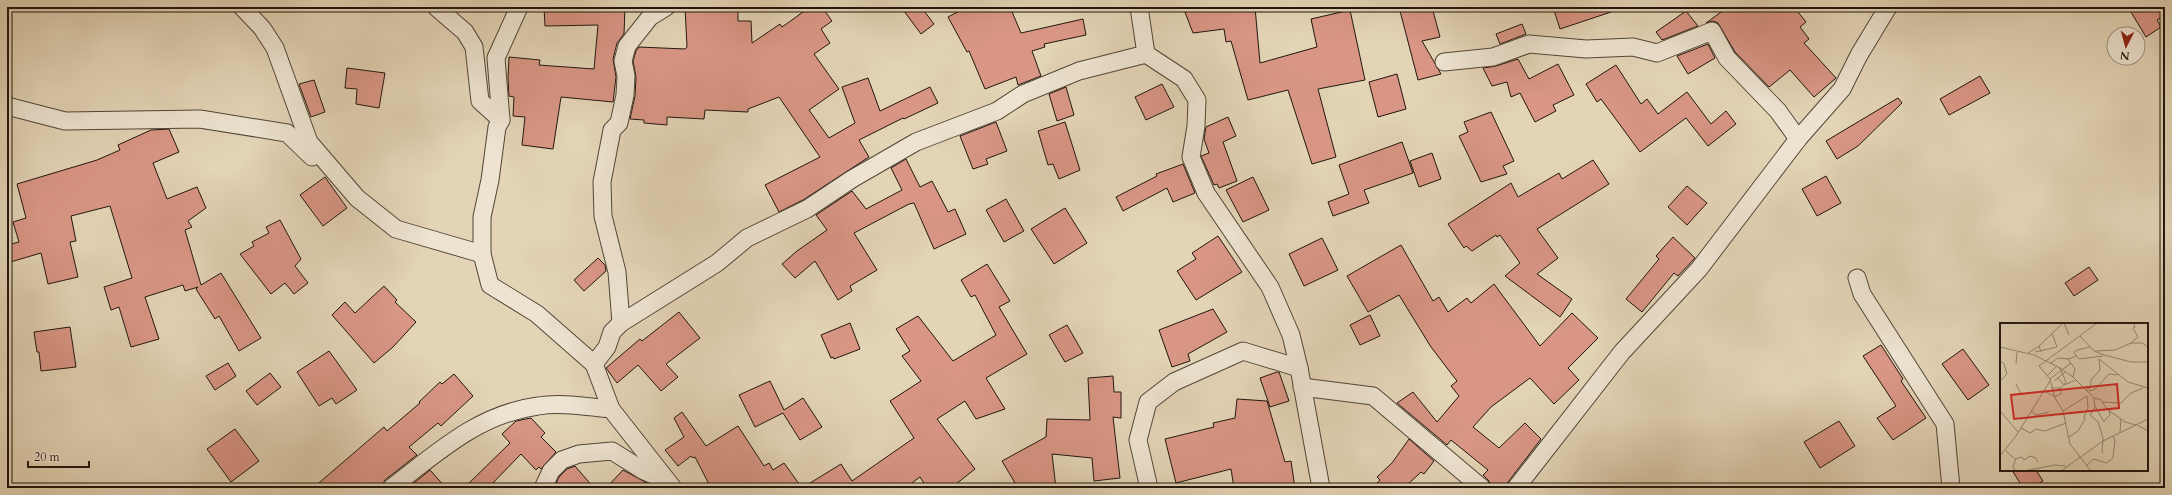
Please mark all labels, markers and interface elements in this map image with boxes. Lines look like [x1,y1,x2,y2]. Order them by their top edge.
north arrow [2106,26,2146,66]
text: N [2119,47,2131,63]
inset map [2000,323,2148,471]
scale bar [28,443,89,469]
text: 20 m [34,449,61,465]

